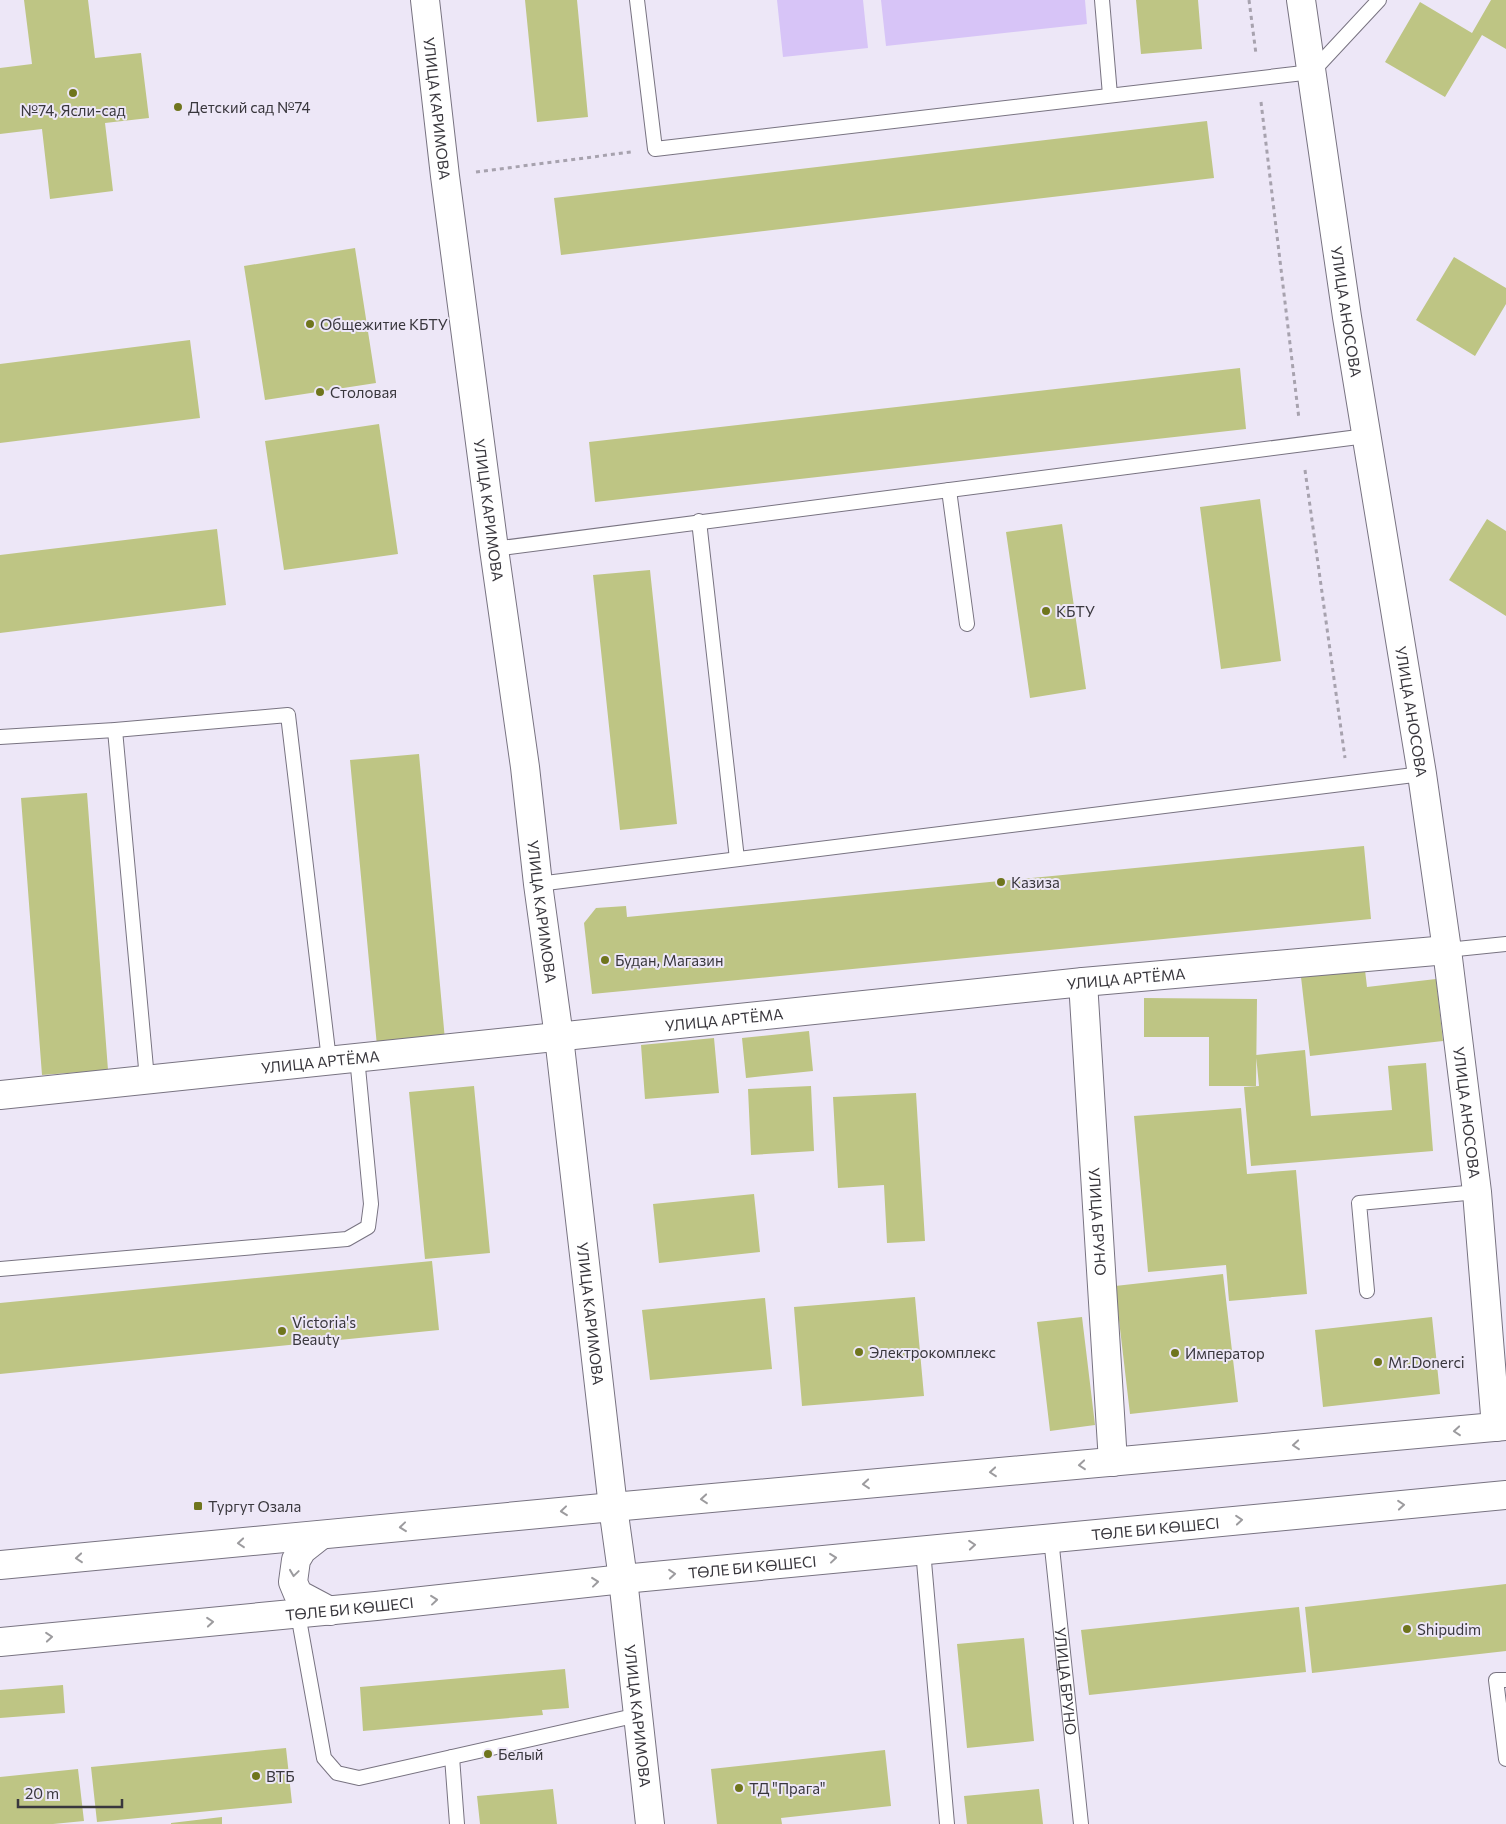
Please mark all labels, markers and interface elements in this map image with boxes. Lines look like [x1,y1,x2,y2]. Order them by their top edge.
street label: УЛИЦА КАРИМОВА [420,36,454,181]
marker: №74, Ясли-сад [67,87,79,99]
place label: Детский сад №74 [188,98,311,116]
place label: №74, Ясли-сад [21,101,126,119]
marker: Детский сад №74 [172,101,184,113]
street label: УЛИЦА АНОСОВА [1328,245,1366,379]
place label: Общежитие КБТУ [320,315,448,333]
marker: Общежитие КБТУ [304,318,316,330]
place label: Столовая [330,383,397,401]
marker: Столовая [314,386,326,398]
street label: УЛИЦА КАРИМОВА [471,438,507,582]
place label: КБТУ [1056,602,1095,620]
marker: КБТУ [1040,605,1052,617]
street label: УЛИЦА АНОСОВА [1392,645,1431,778]
street label: УЛИЦА КАРИМОВА [524,839,560,984]
place label: Казиза [1011,873,1060,891]
marker: Казиза [995,876,1007,888]
place label: Будан, Магазин [615,951,724,969]
marker: Будан, Магазин [599,954,611,966]
street label: УЛИЦА АРТЁМА [1066,964,1186,993]
street label: УЛИЦА АРТЁМА [664,1004,784,1035]
street label: УЛИЦА АРТЁМА [260,1046,380,1077]
street label: УЛИЦА АНОСОВА [1450,1046,1484,1179]
street label: УЛИЦА БРУНО [1086,1167,1110,1276]
street label: УЛИЦА КАРИМОВА [574,1241,608,1386]
place label: Victoria's Beauty [292,1313,356,1348]
marker: Victoria's Beauty [276,1325,288,1337]
place label: Электрокомплекс [869,1343,996,1361]
place label: Император [1185,1344,1265,1362]
marker: Электрокомплекс [853,1346,865,1358]
marker: Император [1169,1347,1181,1359]
place label: Mr.Donerci [1388,1353,1465,1371]
marker: Mr.Donerci [1372,1356,1384,1368]
one-way arrow [1453,1425,1461,1436]
one-way arrow [1291,1440,1299,1451]
one-way arrow [1077,1459,1085,1470]
one-way arrow [989,1467,997,1478]
one-way arrow [862,1478,870,1489]
one-way arrow [700,1493,708,1504]
place label: Тургут Озала [208,1497,301,1515]
one-way arrow [1397,1499,1405,1510]
marker: Тургут Озала [192,1500,204,1512]
one-way arrow [560,1506,568,1517]
street label: ТӨЛЕ БИ КӨШЕСІ [1090,1513,1220,1543]
one-way arrow [1235,1515,1243,1526]
one-way arrow [398,1521,406,1532]
one-way arrow [237,1537,245,1548]
one-way arrow [968,1540,976,1551]
one-way arrow [75,1552,83,1563]
street label: ТӨЛЕ БИ КӨШЕСІ [687,1552,817,1582]
one-way arrow [830,1553,838,1564]
one-way arrow [289,1569,300,1577]
one-way arrow [668,1569,676,1580]
one-way arrow [591,1576,599,1587]
street label: ТӨЛЕ БИ КӨШЕСІ [284,1593,414,1624]
one-way arrow [430,1595,438,1606]
one-way arrow [207,1617,215,1628]
place label: Shipudim [1417,1620,1481,1638]
marker: Shipudim [1401,1623,1413,1635]
street label: УЛИЦА БРУНО [1051,1626,1081,1736]
one-way arrow [45,1632,53,1643]
street label: УЛИЦА КАРИМОВА [621,1643,655,1788]
place label: Белый [498,1745,543,1763]
marker: Белый [482,1748,494,1760]
place label: ВТБ [266,1767,295,1785]
marker: ВТБ [250,1770,262,1782]
scale bar [18,1776,121,1808]
place label: ТД "Прага" [749,1779,826,1797]
marker: ТД "Прага" [733,1782,745,1794]
text: 20 m [25,1784,59,1802]

